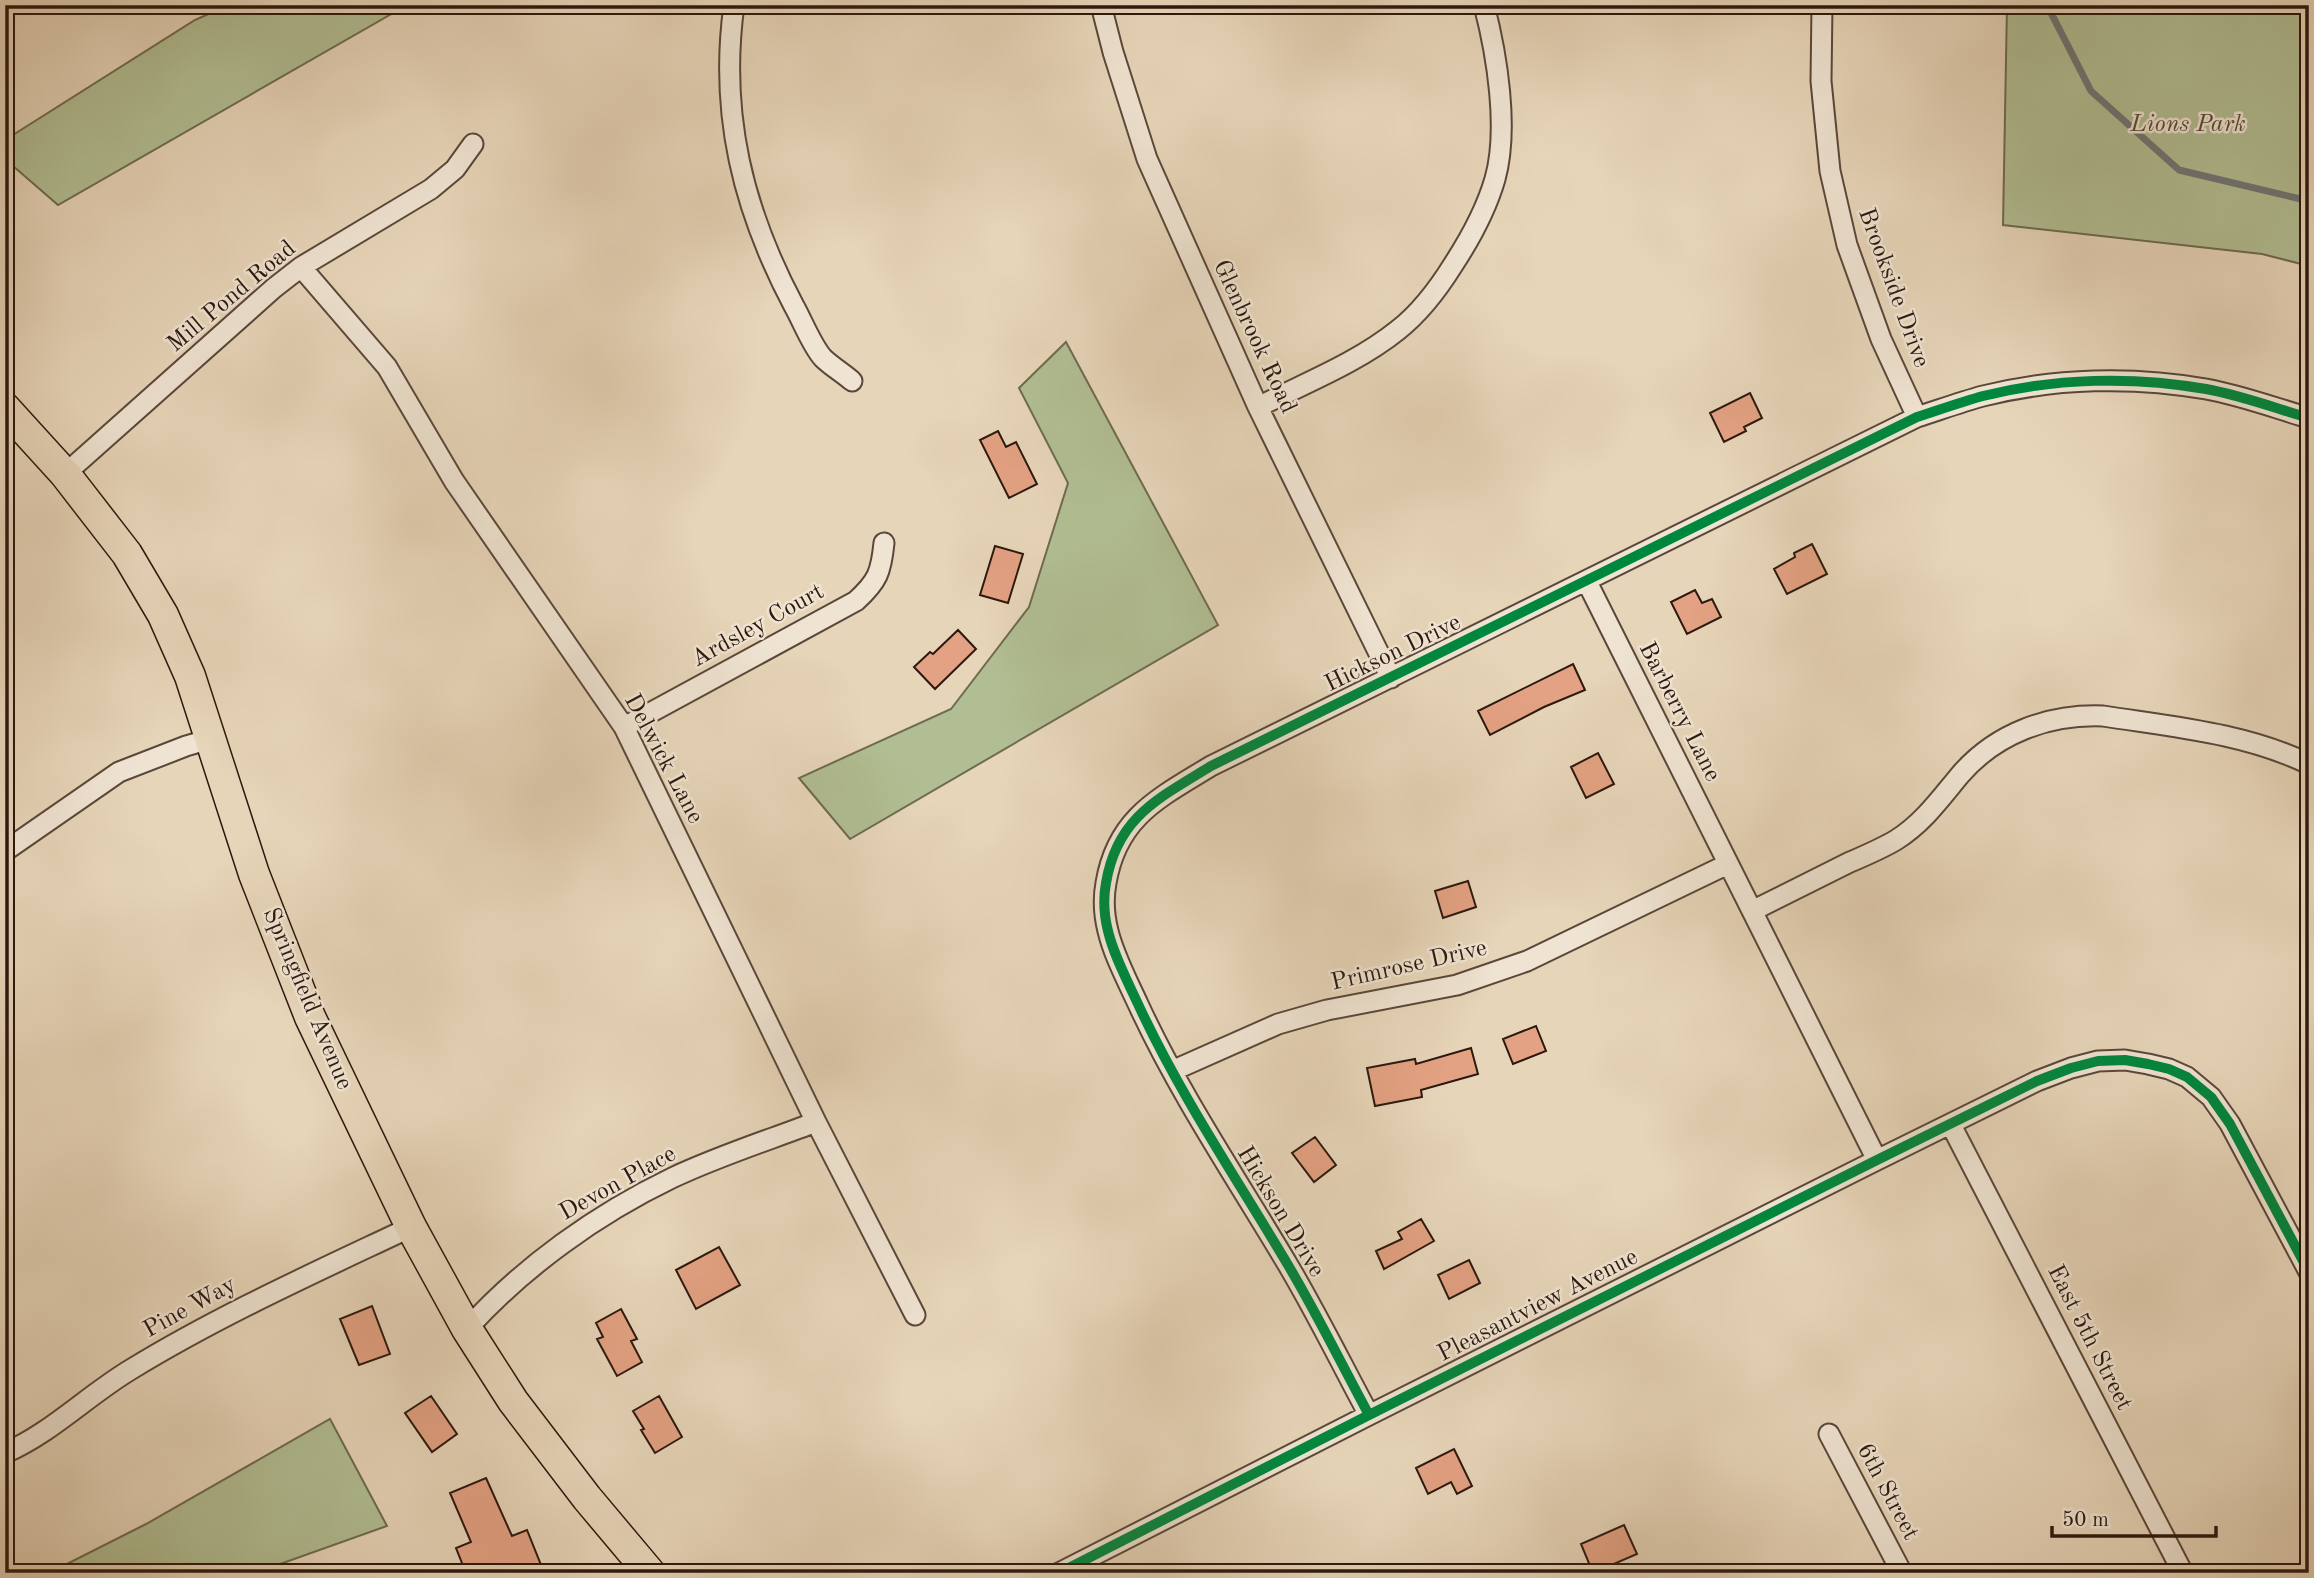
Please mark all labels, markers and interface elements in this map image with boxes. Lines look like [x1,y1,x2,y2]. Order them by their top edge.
park label: Lions Park [2129,113,2246,137]
street label: Brookside Drive [1853,205,1933,371]
street label: Mill Pond Road [163,237,301,357]
street label: Glenbrook Road [1208,257,1300,417]
street label: Ardsley Court [688,580,828,672]
street label: Hickson Drive [1321,611,1465,697]
street label: Barberry Lane [1634,639,1724,785]
street label: Delwick Lane [619,690,707,828]
street label: Springfield Avenue [258,904,356,1094]
street label: Primrose Drive [1329,936,1489,996]
street label: Devon Place [556,1142,680,1226]
street label: Hickson Drive [1232,1142,1328,1282]
street label: Pleasantview Avenue [1434,1245,1642,1367]
street label: East 5th Street [2042,1261,2136,1415]
street label: Pine Way [140,1273,240,1343]
street label: 6th Street [1852,1440,1922,1544]
scale bar [2052,1494,2216,1538]
text: 50 m [2062,1510,2109,1531]

